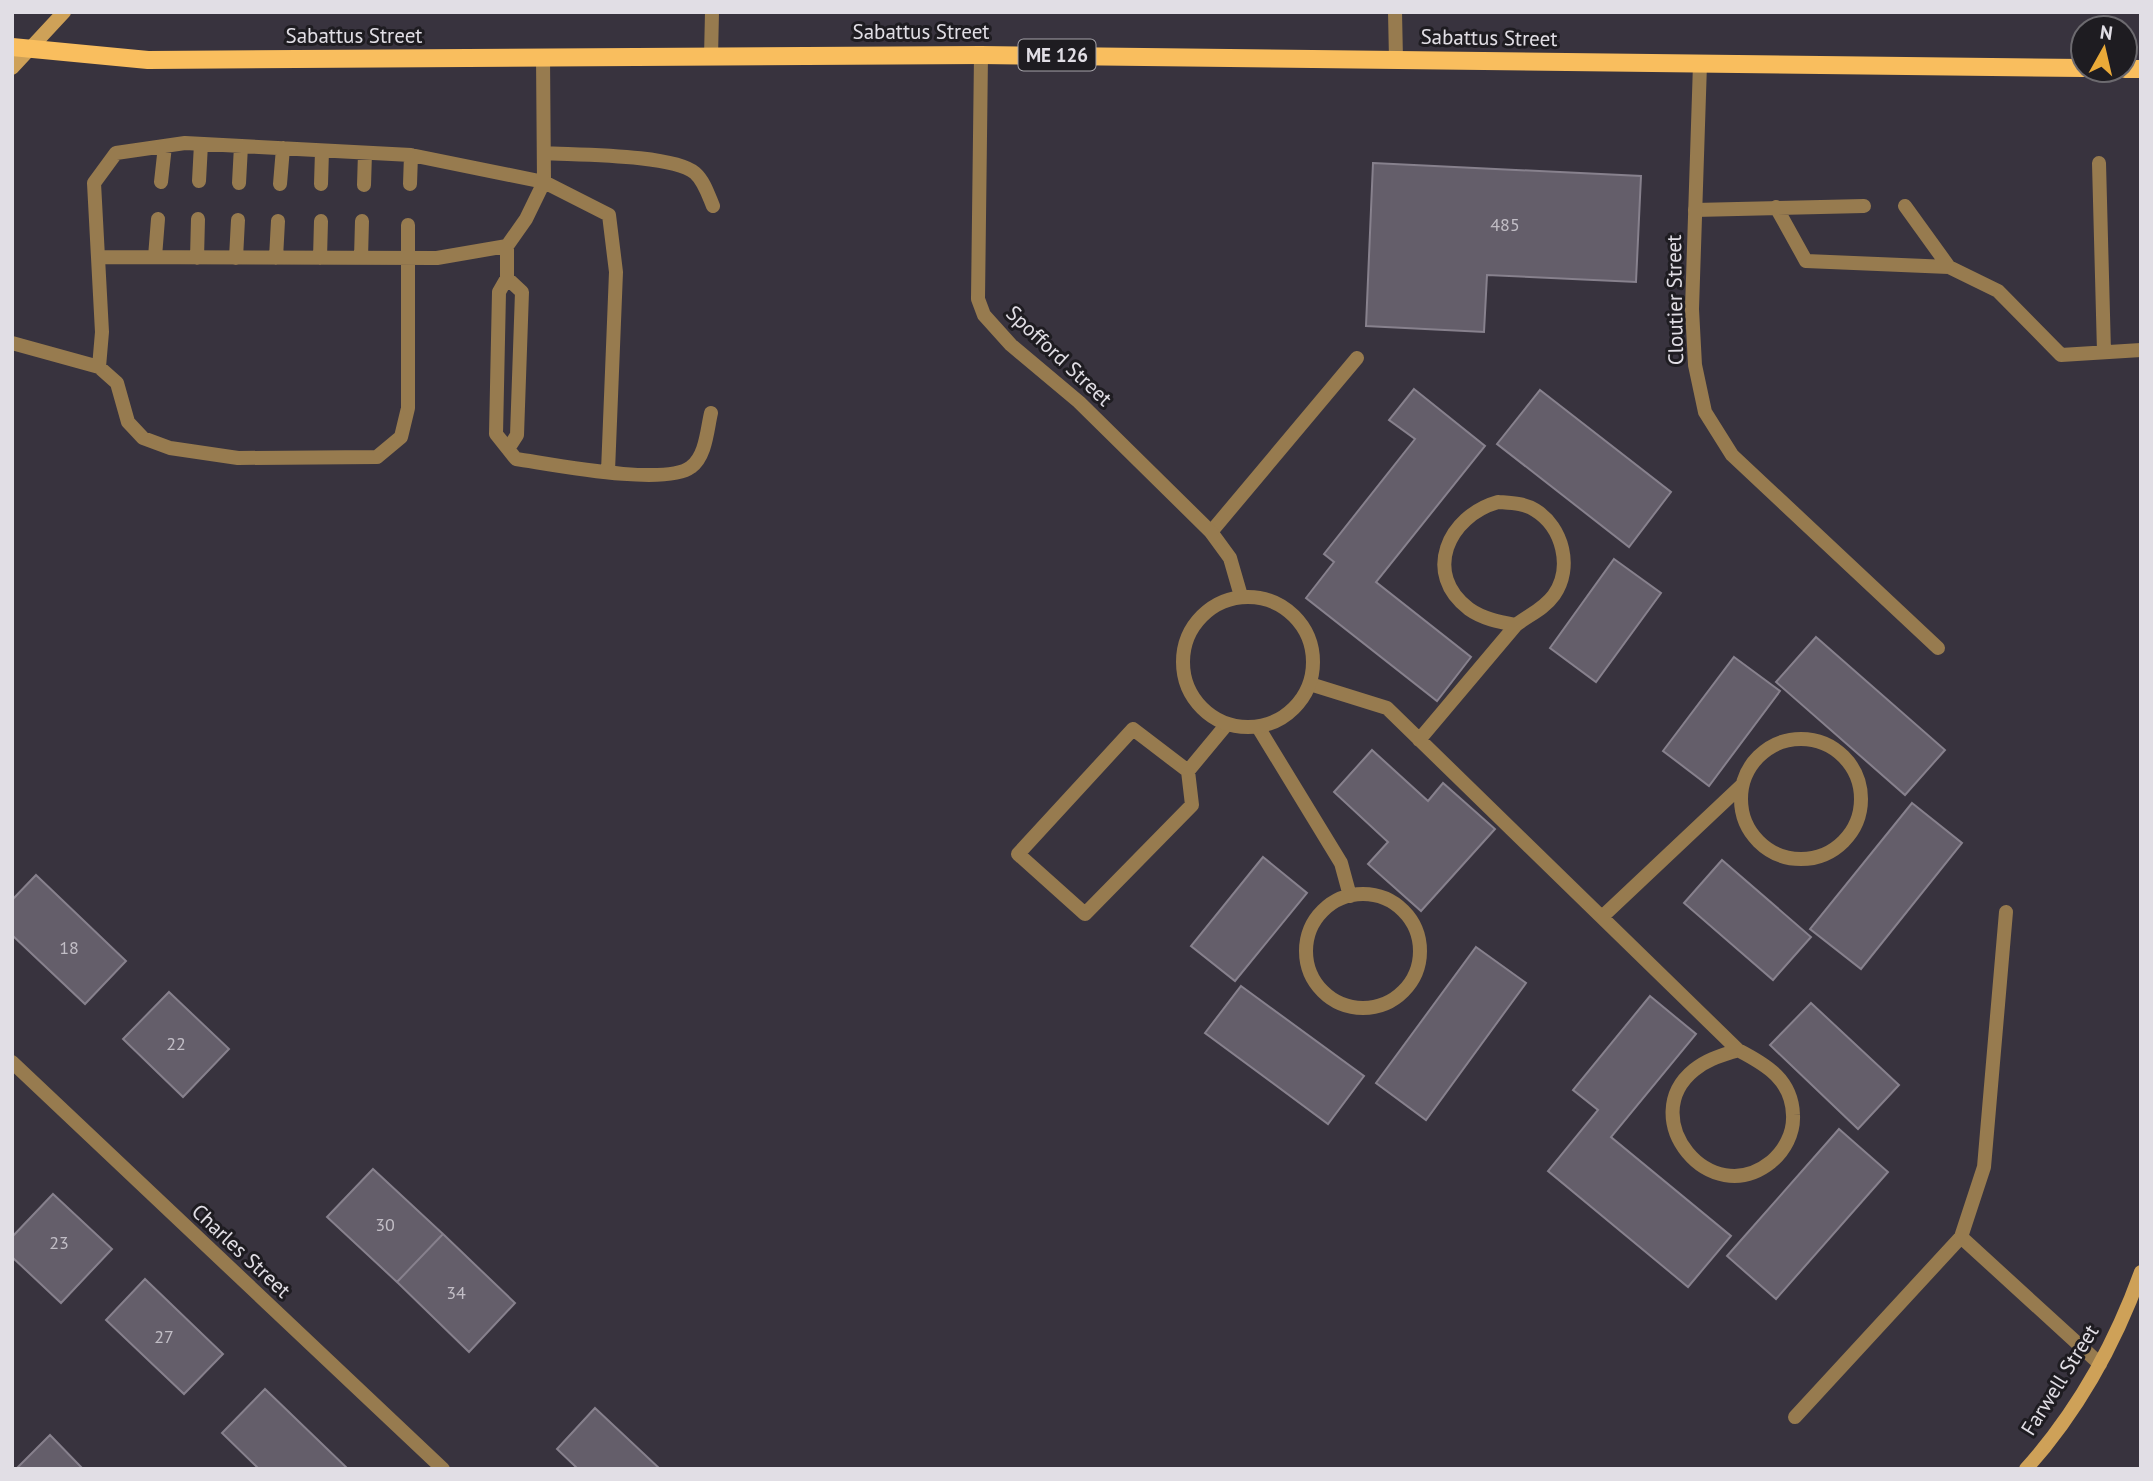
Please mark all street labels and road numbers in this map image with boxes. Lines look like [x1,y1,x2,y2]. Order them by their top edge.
street label: Sabattus Street [853,18,989,45]
street label: Sabattus Street [286,22,422,49]
street label: Sabattus Street [1420,23,1558,52]
road number: ME 126 [1018,40,1096,70]
street label: Cloutier Street [1660,235,1689,365]
street label: Spofford Street [1001,300,1118,412]
street label: Charles Street [186,1198,297,1303]
street label: Farwell Street [2015,1319,2104,1440]

